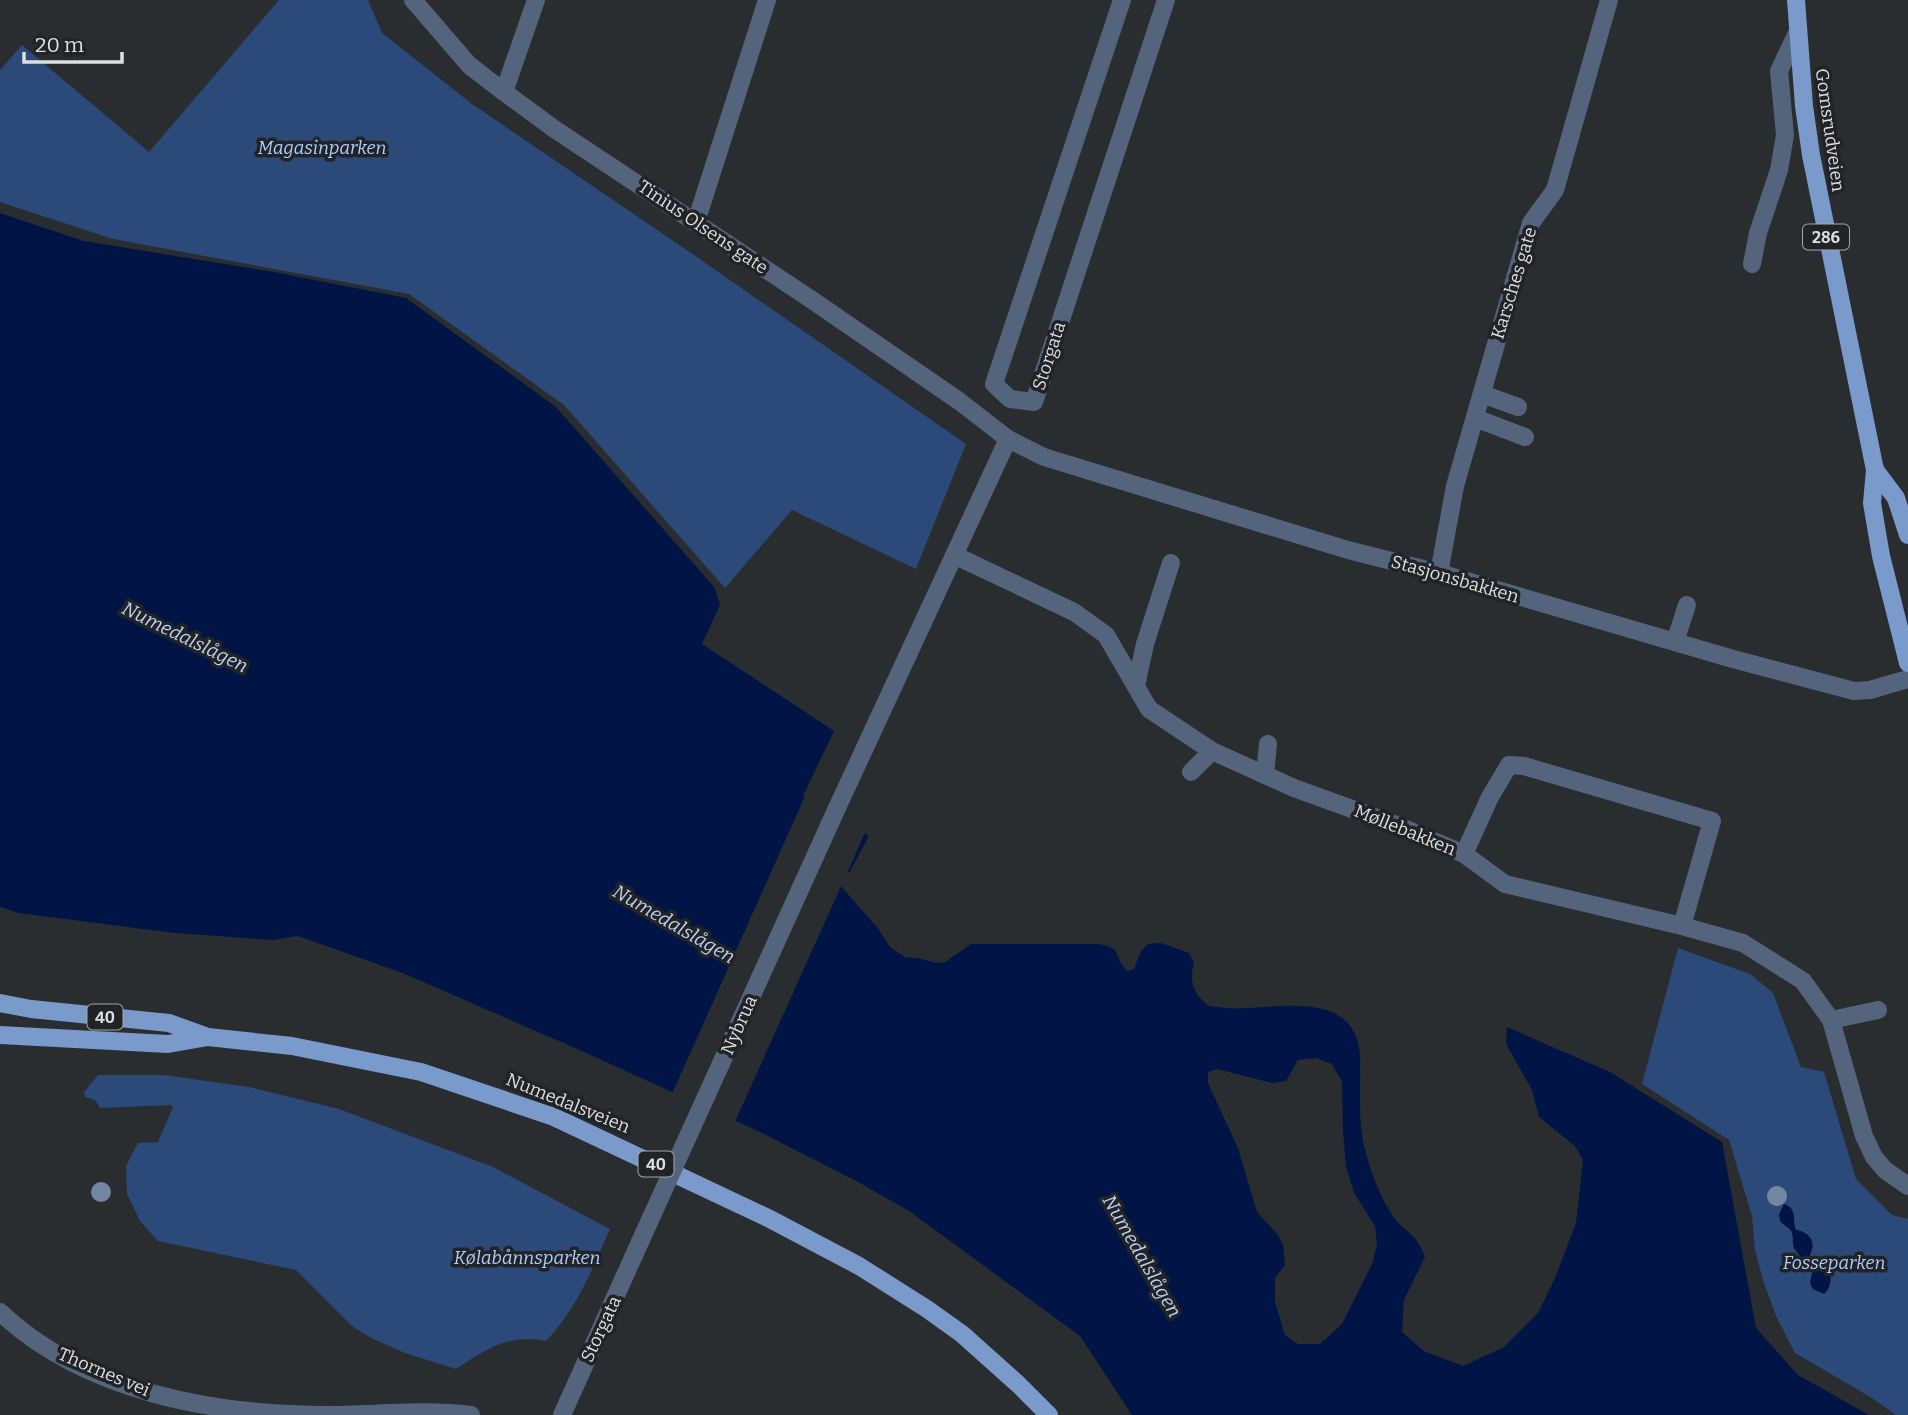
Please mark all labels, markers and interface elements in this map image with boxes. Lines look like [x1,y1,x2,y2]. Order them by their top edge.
scale bar [24,21,122,65]
text: 20 m [35,32,84,58]
street label: Gomsrudveien [1810,67,1850,194]
park label: Magasinparken [258,137,386,159]
street label: Tinius Olsens gate [634,175,772,279]
street label: Karsches gate [1487,224,1541,342]
road number: 286 [1803,224,1849,249]
street label: Storgata [1028,319,1070,393]
street label: Stasjonsbakken [1389,550,1522,608]
water label: Numedalslågen [118,597,252,677]
street label: Møllebakken [1351,800,1459,861]
water label: Numedalslågen [609,880,739,968]
street label: Nybrua [716,992,762,1058]
road number: 40 [88,1004,122,1030]
street label: Numedalsveien [503,1068,634,1138]
road number: 40 [638,1152,674,1176]
water label: Numedalslågen [1098,1191,1186,1321]
park label: Kølabånnsparken [454,1247,600,1269]
park label: Fosseparken [1783,1252,1885,1274]
street label: Storgata [576,1292,626,1366]
street label: Thornes vei [55,1343,153,1401]

